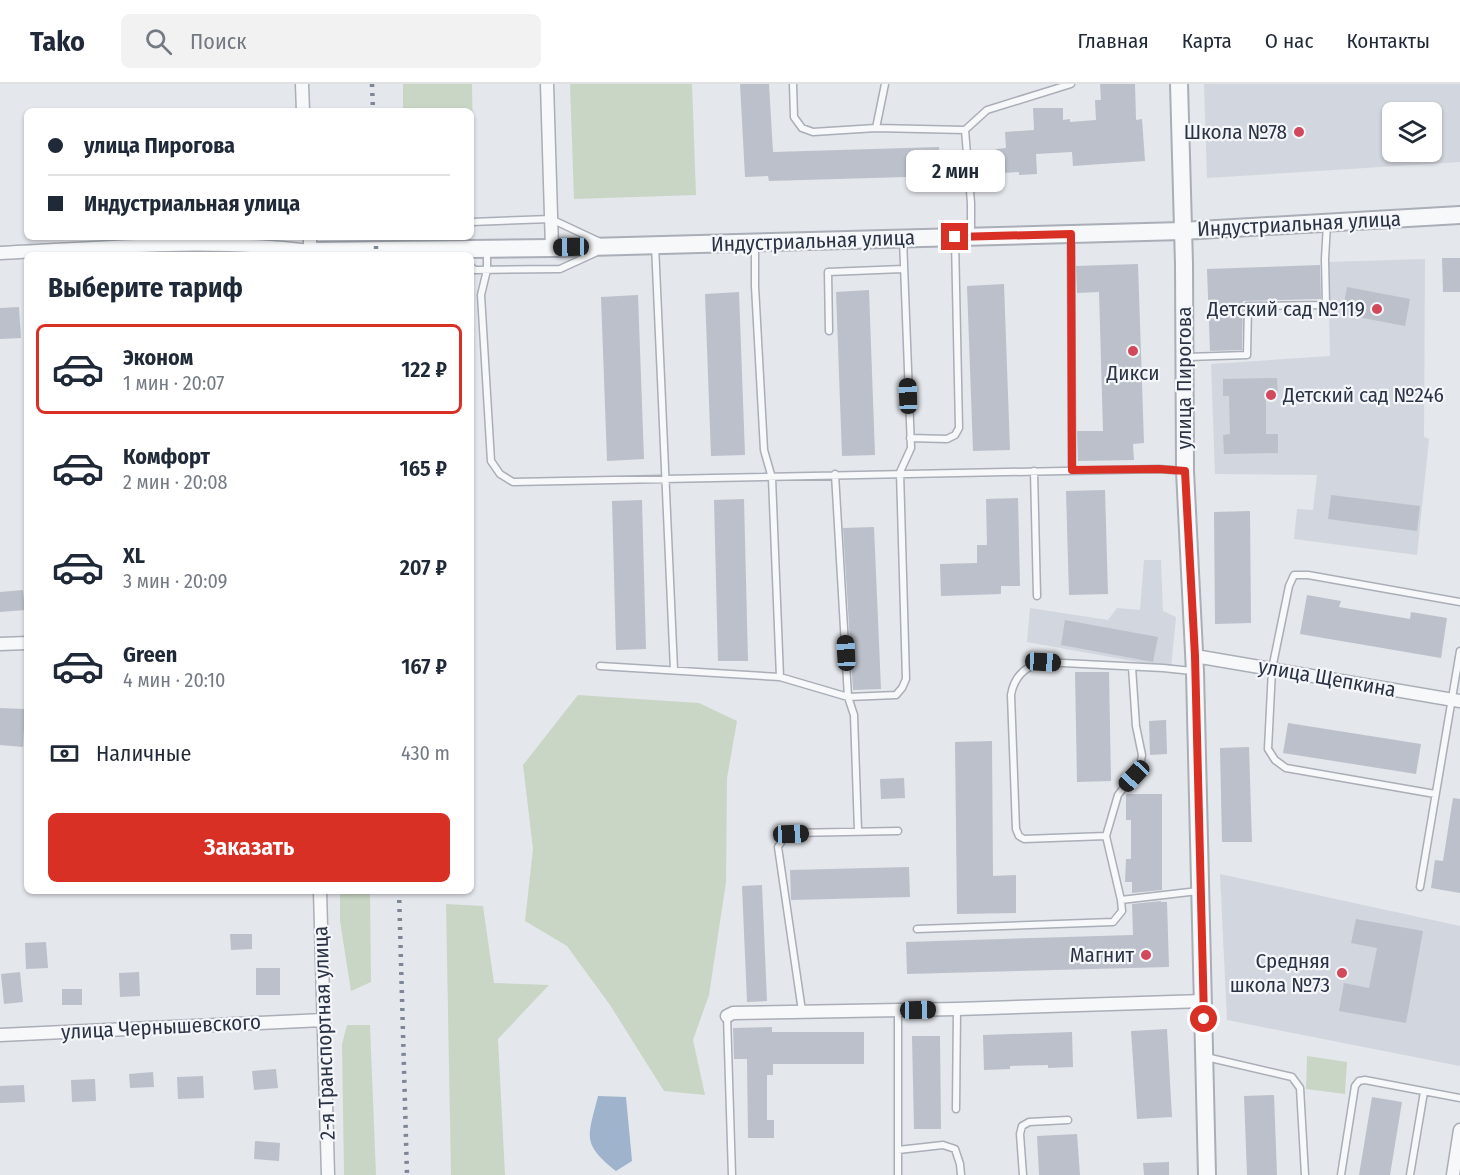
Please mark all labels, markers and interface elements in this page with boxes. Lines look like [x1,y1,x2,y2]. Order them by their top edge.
search box [121,14,541,68]
text: Tako [30,25,85,58]
icon: search [142,25,175,58]
text: Поиск [190,28,246,55]
text: Главная [1078,28,1149,54]
text: Карта [1182,28,1232,54]
text: О нас [1265,28,1313,54]
text: Контакты [1346,28,1430,54]
map controls [1382,102,1442,162]
button: layers [1382,102,1442,162]
place label: Школа №78 [1184,119,1287,145]
marker: Школа №78 [1292,125,1306,139]
text: улица Пирогова [84,132,235,159]
callout: 2 мин [906,150,1004,192]
text: 2 мин [932,159,979,183]
text: Индустриальная улица [84,190,300,217]
street label: Индустриальная улица [1196,206,1402,242]
route end [941,223,968,250]
street label: Индустриальная улица [711,224,915,258]
car [553,238,589,256]
text: Выберите тариф [48,272,243,304]
place label: Детский сад №119 [1206,296,1365,322]
marker: Детский сад №119 [1370,302,1384,316]
street label: улица Пирогова [1171,307,1197,450]
icon: car [51,342,105,396]
text: Эконом [123,344,193,371]
marker: Дикси [1126,344,1140,358]
text: 122 ₽ [401,356,447,383]
place label: Дикси [1106,360,1159,386]
text: 1 мин · 20:07 [123,371,224,395]
car [898,378,918,414]
place label: Детский сад №246 [1282,382,1444,408]
marker: Детский сад №246 [1264,388,1278,402]
icon: car [51,441,105,495]
text: Комфорт [123,443,210,470]
text: 165 ₽ [400,455,447,482]
text: 2 мин · 20:08 [123,470,228,494]
icon: car [51,540,105,594]
text: XL [123,542,145,569]
text: 207 ₽ [400,554,447,581]
text: 3 мин · 20:09 [123,569,227,593]
car [836,635,856,671]
icon: car [51,639,105,693]
text: Green [123,641,177,668]
car [1025,652,1061,672]
text: 167 ₽ [401,653,447,680]
street label: улица Щепкина [1256,653,1398,703]
text: 4 мин · 20:10 [123,668,225,692]
icon: cash [48,737,81,770]
text: Наличные [96,740,191,767]
text: 430 m [401,741,450,765]
car [1115,757,1153,795]
button: Заказать [48,813,450,882]
car [773,824,809,844]
street label: 2-я Транспортная улица [307,926,341,1140]
place label: Магнит [1070,942,1134,968]
marker: Магнит [1139,948,1153,962]
place label: Средняя школа №73 [1230,948,1330,998]
marker: Средняя школа №73 [1335,966,1349,980]
car [900,1001,936,1019]
route start [1190,1005,1217,1032]
street label: улица Чернышевского [60,1009,262,1045]

